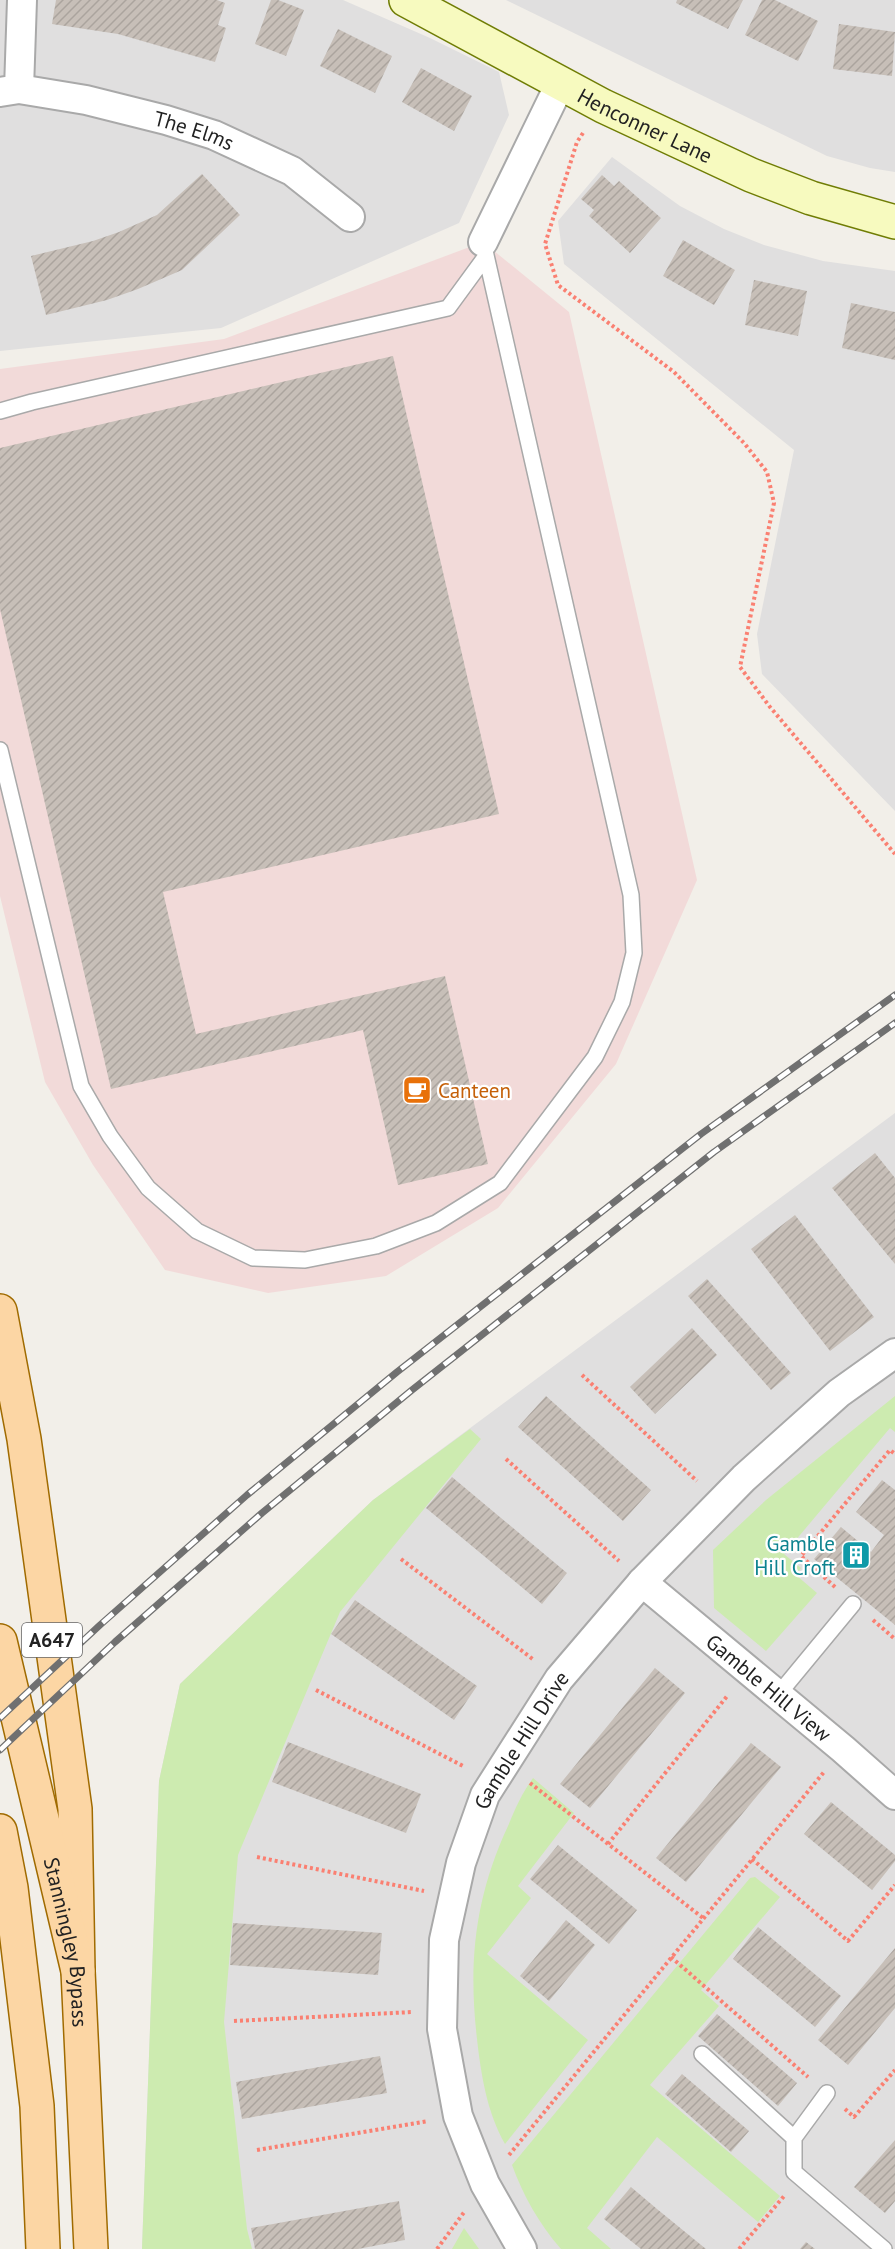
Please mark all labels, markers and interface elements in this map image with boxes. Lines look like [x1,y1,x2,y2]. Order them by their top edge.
street label: Henconner Lane [573,81,717,169]
street label: The Elms [151,104,238,156]
cafe icon: Canteen [401,1074,433,1106]
place label: Canteen [438,1077,511,1104]
place label: Gamble Hill Croft [754,1530,835,1581]
building icon: Gamble Hill Croft [840,1539,872,1571]
road number: A647 [22,1623,82,1657]
street label: Gamble Hill View [701,1628,837,1748]
street label: Gamble Hill Drive [468,1665,574,1813]
street label: Stanningley Bypass [38,1855,94,2028]

